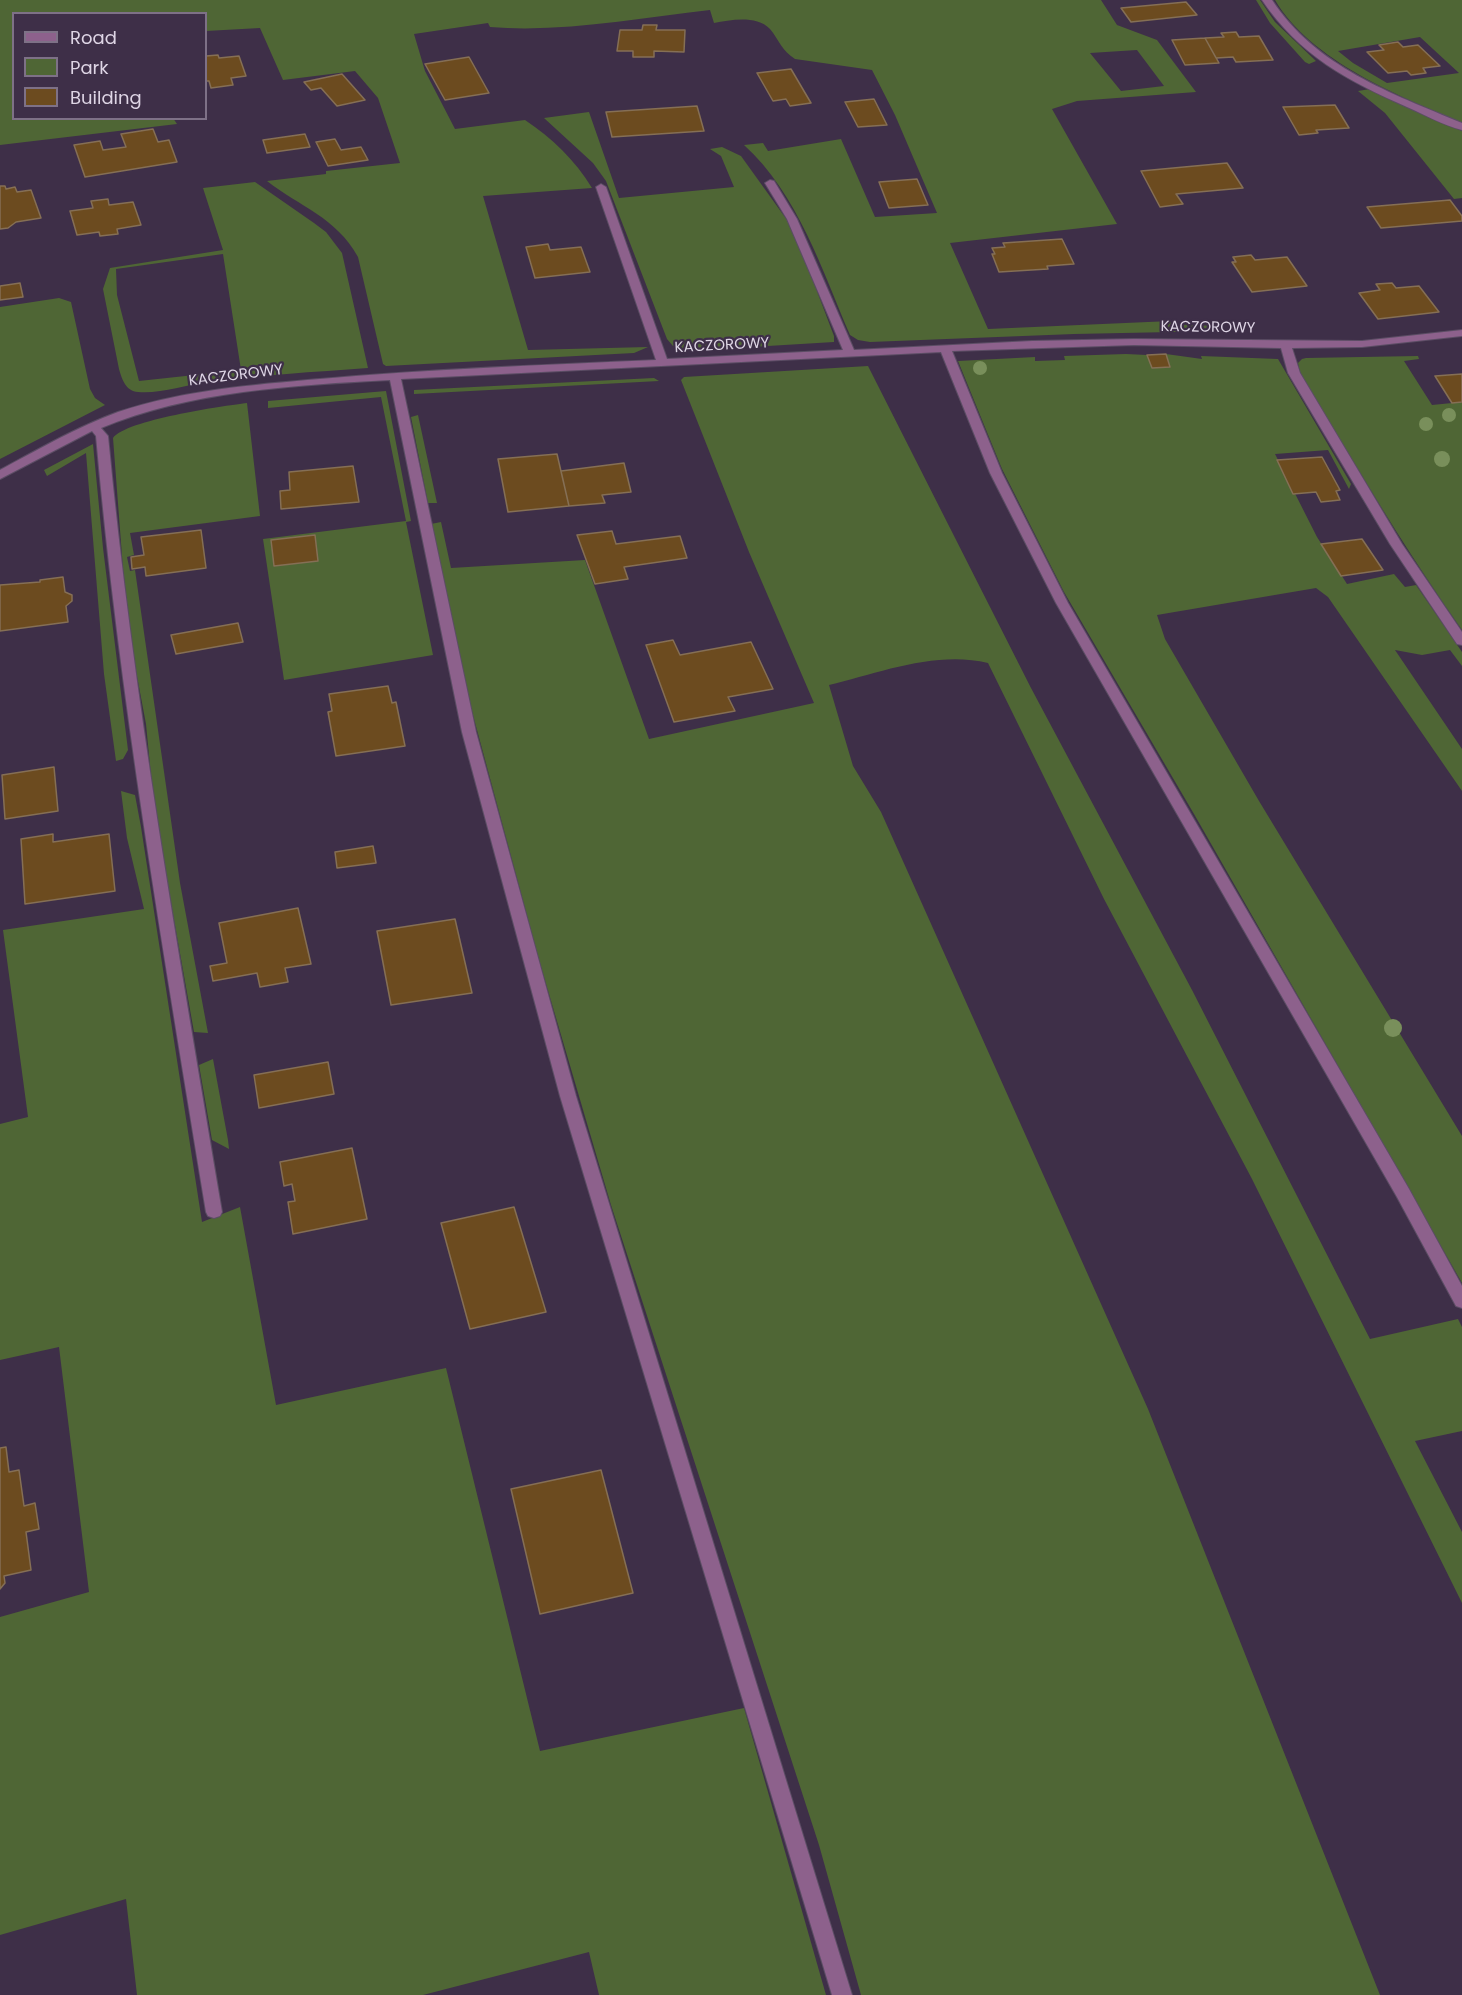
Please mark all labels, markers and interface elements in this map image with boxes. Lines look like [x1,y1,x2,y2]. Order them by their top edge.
legend [12,12,207,120]
text: Road [70,25,117,50]
text: Park [70,55,109,80]
text: Building [70,85,142,110]
street label: KACZOROWY [1160,318,1256,338]
street label: KACZOROWY [674,335,770,357]
street label: KACZOROWY [188,361,284,391]

